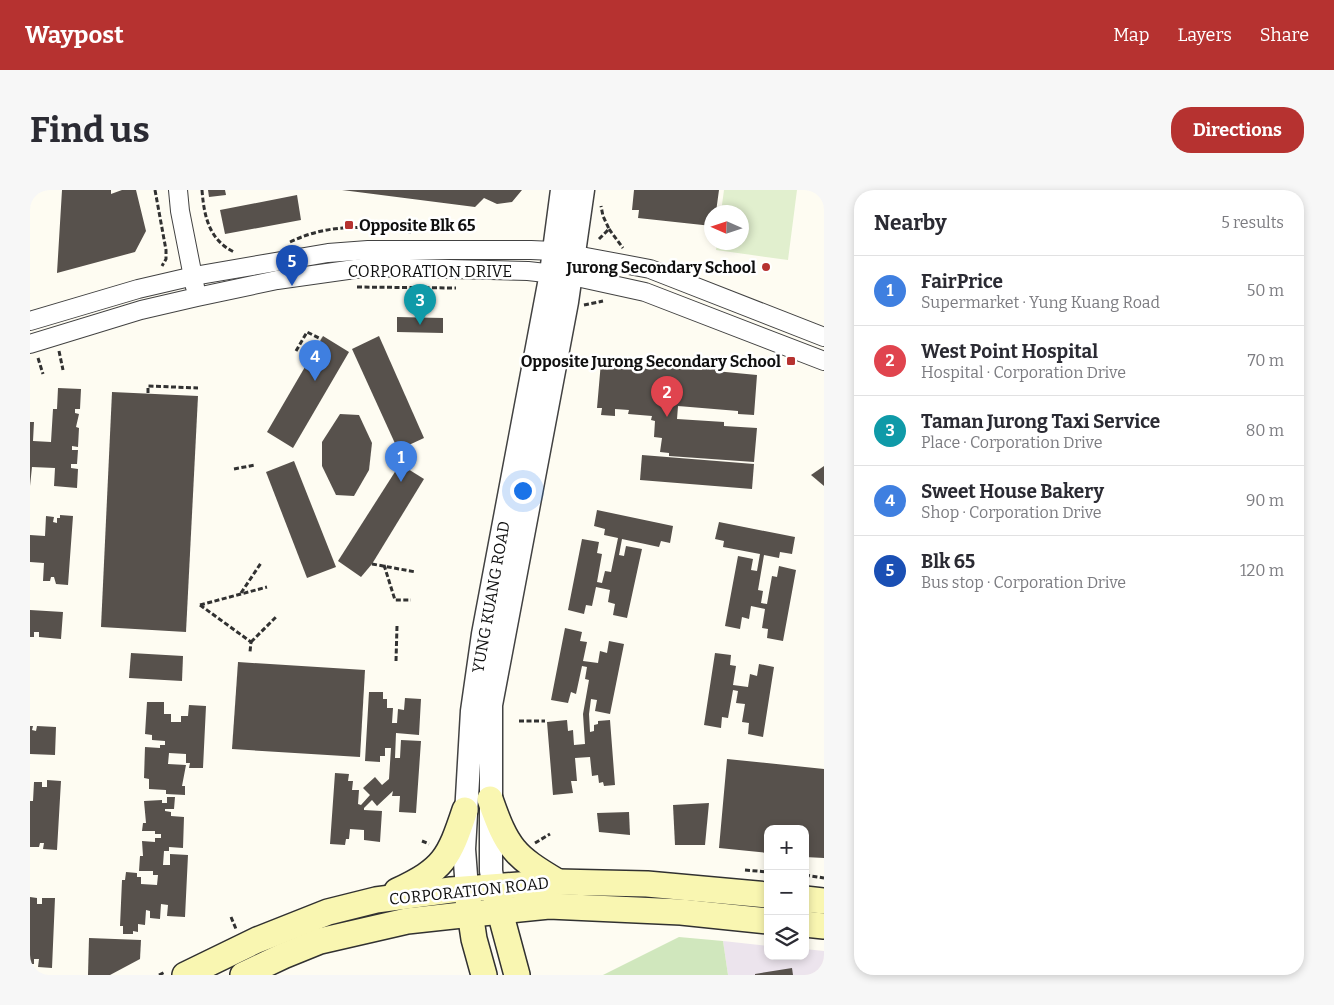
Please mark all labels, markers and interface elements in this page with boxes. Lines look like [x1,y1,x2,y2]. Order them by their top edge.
text: Waypost [25,21,124,49]
text: Map [1113,24,1149,46]
text: Layers [1177,24,1232,46]
text: Share [1260,24,1309,46]
button: Directions [1171,107,1304,153]
text: Find us [30,109,150,151]
north arrow [704,205,749,250]
text: Nearby [874,210,947,236]
text: 5 results [1221,213,1284,232]
place label: Opposite Blk 65 [359,216,476,235]
marker: Opposite Blk 65 [343,219,355,231]
pin: 5 [276,245,308,286]
place label: Jurong Secondary School [566,258,756,277]
marker: Jurong Secondary School [760,261,772,273]
street label: CORPORATION DRIVE [348,262,512,281]
text: FairPrice [921,270,1003,293]
text: 1 [887,281,893,300]
text: 50 m [1247,281,1284,300]
pin: 3 [404,284,436,325]
text: Supermarket · Yung Kuang Road [921,293,1160,312]
pin: 4 [299,340,331,381]
text: West Point Hospital [921,340,1098,363]
text: 2 [885,351,895,370]
text: 70 m [1248,351,1284,370]
place label: Opposite Jurong Secondary School [521,352,781,371]
marker: Opposite Jurong Secondary School [785,355,797,367]
text: Hospital · Corporation Drive [921,363,1126,382]
pin: 2 [651,376,683,417]
text: Taman Jurong Taxi Service [921,410,1160,433]
text: 3 [885,421,895,440]
text: 80 m [1246,421,1284,440]
text: Place · Corporation Drive [921,433,1102,452]
pin: 1 [385,441,417,482]
your location [510,478,536,504]
text: Sweet House Bakery [921,480,1104,503]
text: 4 [885,491,895,510]
text: 90 m [1246,491,1284,510]
text: Shop · Corporation Drive [921,503,1102,522]
street label: YUNG KUANG ROAD [468,520,514,674]
text: Blk 65 [921,550,975,573]
text: 5 [886,561,894,580]
text: 120 m [1240,561,1284,580]
text: Bus stop · Corporation Drive [921,573,1126,592]
map controls [764,825,809,960]
button: + [764,825,809,870]
button: − [764,870,809,915]
street label: CORPORATION ROAD [388,873,550,909]
button: layers [764,915,809,960]

